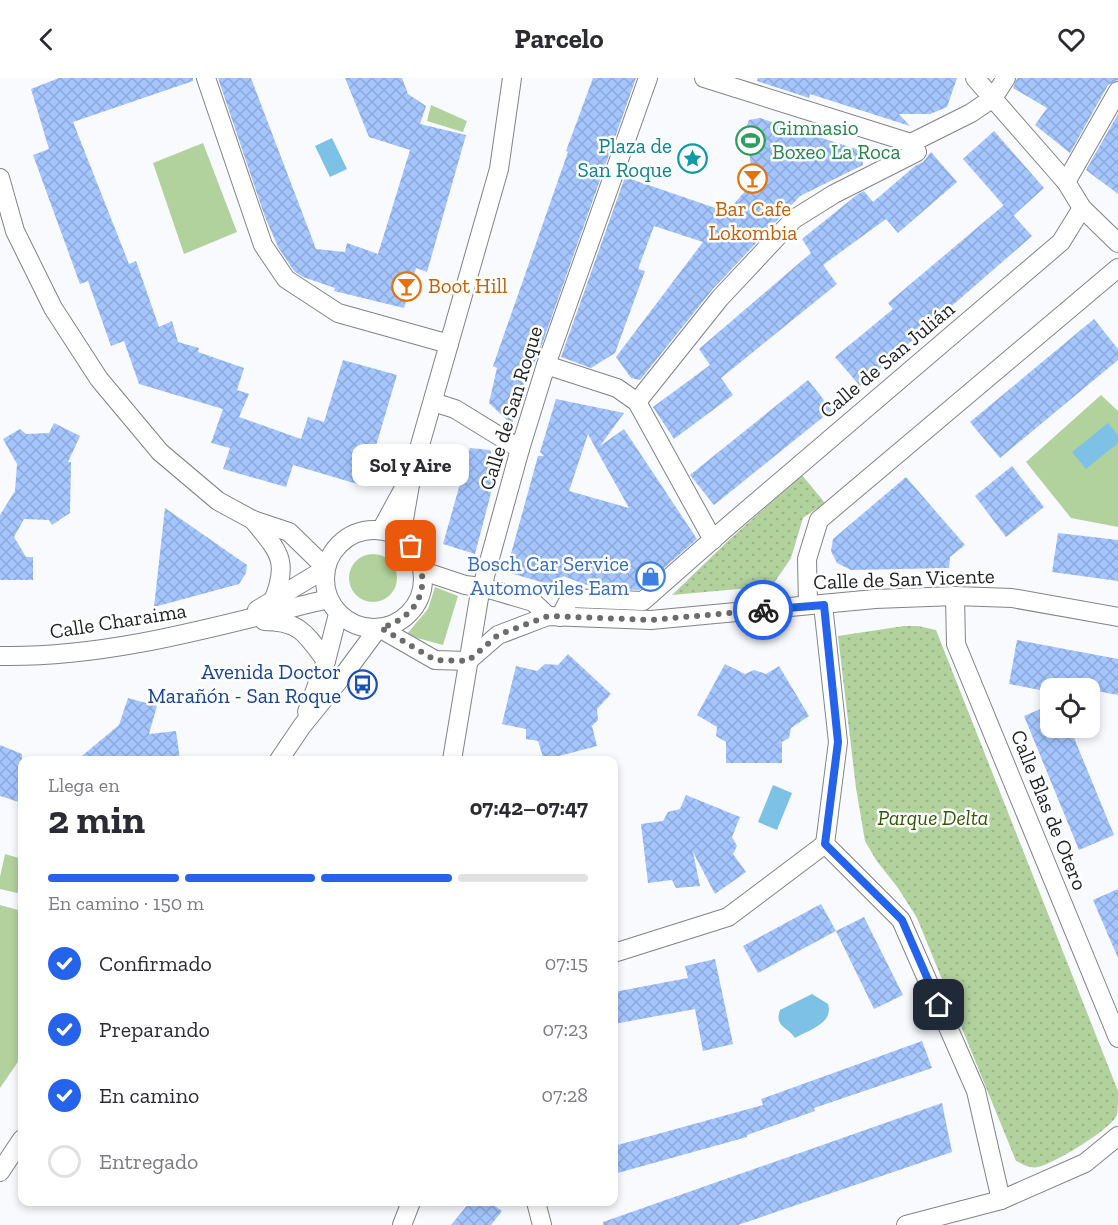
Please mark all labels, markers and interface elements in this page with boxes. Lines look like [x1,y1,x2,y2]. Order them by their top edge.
icon: back [30,23,63,56]
text: Parcelo [514,23,604,55]
icon: heart [1055,23,1088,56]
place label: Gimnasio Boxeo La Roca [772,115,901,164]
sports icon: Gimnasio Boxeo La Roca [735,124,767,156]
place label: Plaza de San Roque [578,133,672,182]
place icon: Plaza de San Roque [677,142,709,174]
bar icon: Bar Cafe Lokombia [737,162,769,194]
place label: Bar Cafe Lokombia [709,196,797,245]
bar icon: Boot Hill [391,270,423,302]
place label: Boot Hill [428,273,508,298]
street label: Calle de San Julián [814,296,959,423]
street label: Calle de San Roque [474,323,547,493]
callout: Sol y Aire [352,444,470,486]
text: Sol y Aire [369,453,452,477]
pin [385,520,436,571]
icon: bag [394,529,427,562]
place label: Bosch Car Service Automoviles Eam [467,551,629,600]
shop icon: Bosch Car Service Automoviles Eam [634,560,666,592]
street label: Calle de San Vicente [813,563,995,594]
courier [733,580,793,640]
icon: bike [747,594,780,627]
street label: Calle Charaima [48,597,188,644]
place label: Avenida Doctor Marañón - San Roque [147,659,341,708]
bus stop icon: Avenida Doctor Marañón - San Roque [346,668,378,700]
map controls [1040,678,1100,738]
button: locate [1040,678,1100,738]
street label: Calle Blas de Otero [1006,726,1093,894]
text: Llega en [48,773,120,797]
text: 07:42–07:47 [470,794,588,821]
text: 2 min [48,796,145,843]
park label: Parque Delta [878,805,988,830]
text: En camino · 150 m [48,891,204,915]
icon: check [48,947,81,980]
text: Confirmado [99,950,212,977]
text: 07:15 [545,951,588,975]
pin [913,979,964,1030]
icon: home [922,988,955,1021]
icon: check [48,1013,81,1046]
text: Preparando [99,1016,210,1043]
text: 07:23 [543,1017,588,1041]
icon: check [48,1079,81,1112]
text: En camino [99,1082,199,1109]
text: 07:28 [542,1083,588,1107]
text: Entregado [99,1148,198,1175]

